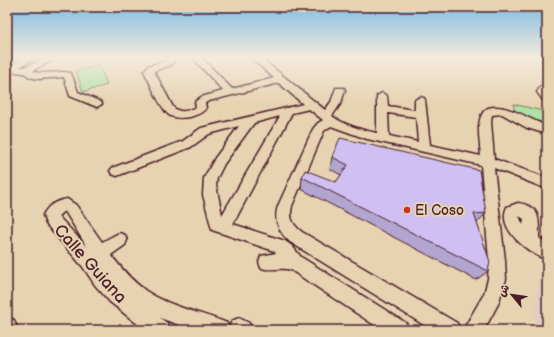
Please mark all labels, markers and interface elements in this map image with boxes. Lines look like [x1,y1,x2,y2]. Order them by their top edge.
place label: El Coso [415,202,464,219]
marker: El Coso [402,205,412,215]
street label: Calle Guiana [49,221,131,307]
north arrow [492,275,532,315]
text: ش [495,282,512,299]

